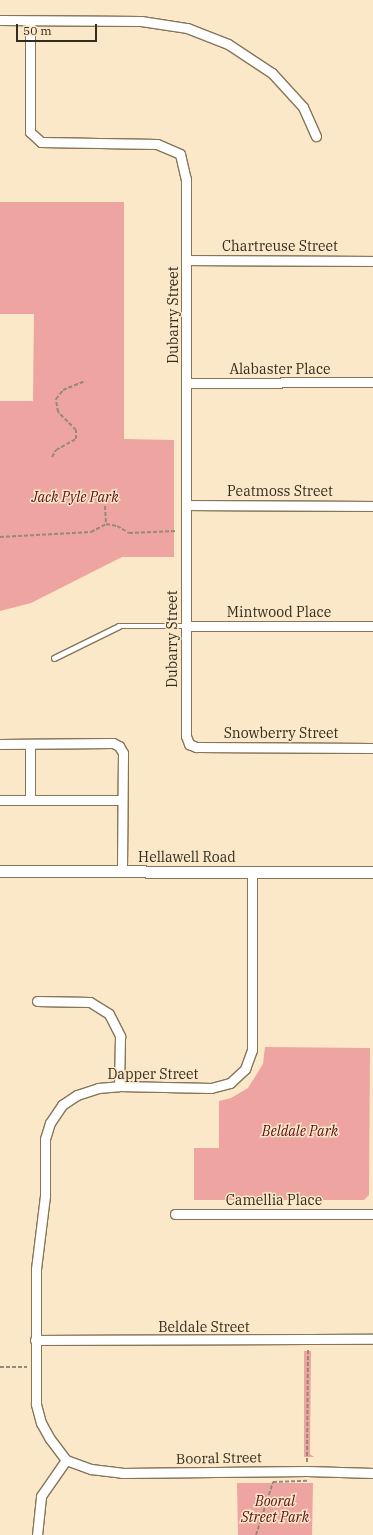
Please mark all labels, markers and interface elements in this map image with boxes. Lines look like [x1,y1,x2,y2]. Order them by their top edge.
scale bar [18,16,99,42]
text: 50 m [23,23,52,38]
street label: Chartreuse Street [222,238,338,254]
street label: Dubarry Street [165,266,181,364]
street label: Alabaster Place [229,361,331,377]
street label: Peatmoss Street [227,483,333,499]
park label: Jack Pyle Park [31,489,119,505]
street label: Dubarry Street [164,590,180,688]
street label: Mintwood Place [227,604,331,620]
street label: Snowberry Street [224,725,338,741]
street label: Hellawell Road [138,849,236,865]
street label: Dapper Street [107,1066,199,1082]
park label: Beldale Park [262,1123,338,1139]
street label: Camellia Place [226,1192,322,1208]
street label: Beldale Street [158,1319,250,1335]
street label: Booral Street [176,1449,262,1467]
park label: Booral Street Park [241,1493,309,1526]

